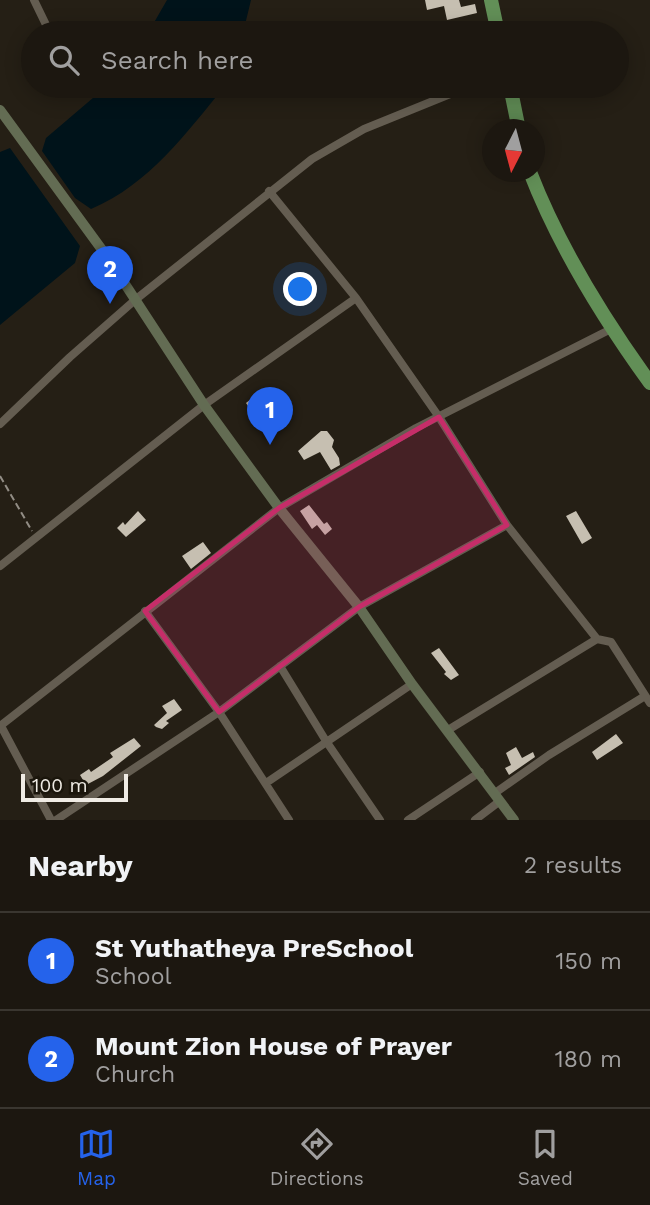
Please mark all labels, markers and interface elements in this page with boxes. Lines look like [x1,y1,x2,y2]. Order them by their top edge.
search box [21,21,629,98]
icon: search [45,41,83,79]
text: Search here [101,45,253,75]
north arrow [482,119,545,182]
pin: 2 [87,246,133,304]
your location [283,272,317,306]
pin: 1 [247,387,293,445]
scale bar [21,771,128,803]
text: 100 m [32,774,88,797]
text: Nearby [28,848,133,883]
text: 2 results [524,852,622,879]
text: St Yuthatheya PreSchool [95,933,413,963]
text: 1 [46,948,56,975]
text: 150 m [556,948,622,975]
text: School [95,963,172,990]
text: Mount Zion House of Prayer [95,1031,452,1061]
text: 2 [44,1046,58,1073]
text: 180 m [555,1046,622,1073]
text: Church [95,1061,175,1088]
tab: Map [77,1125,116,1190]
tab: Directions [270,1125,364,1190]
tab: Saved [518,1125,573,1190]

